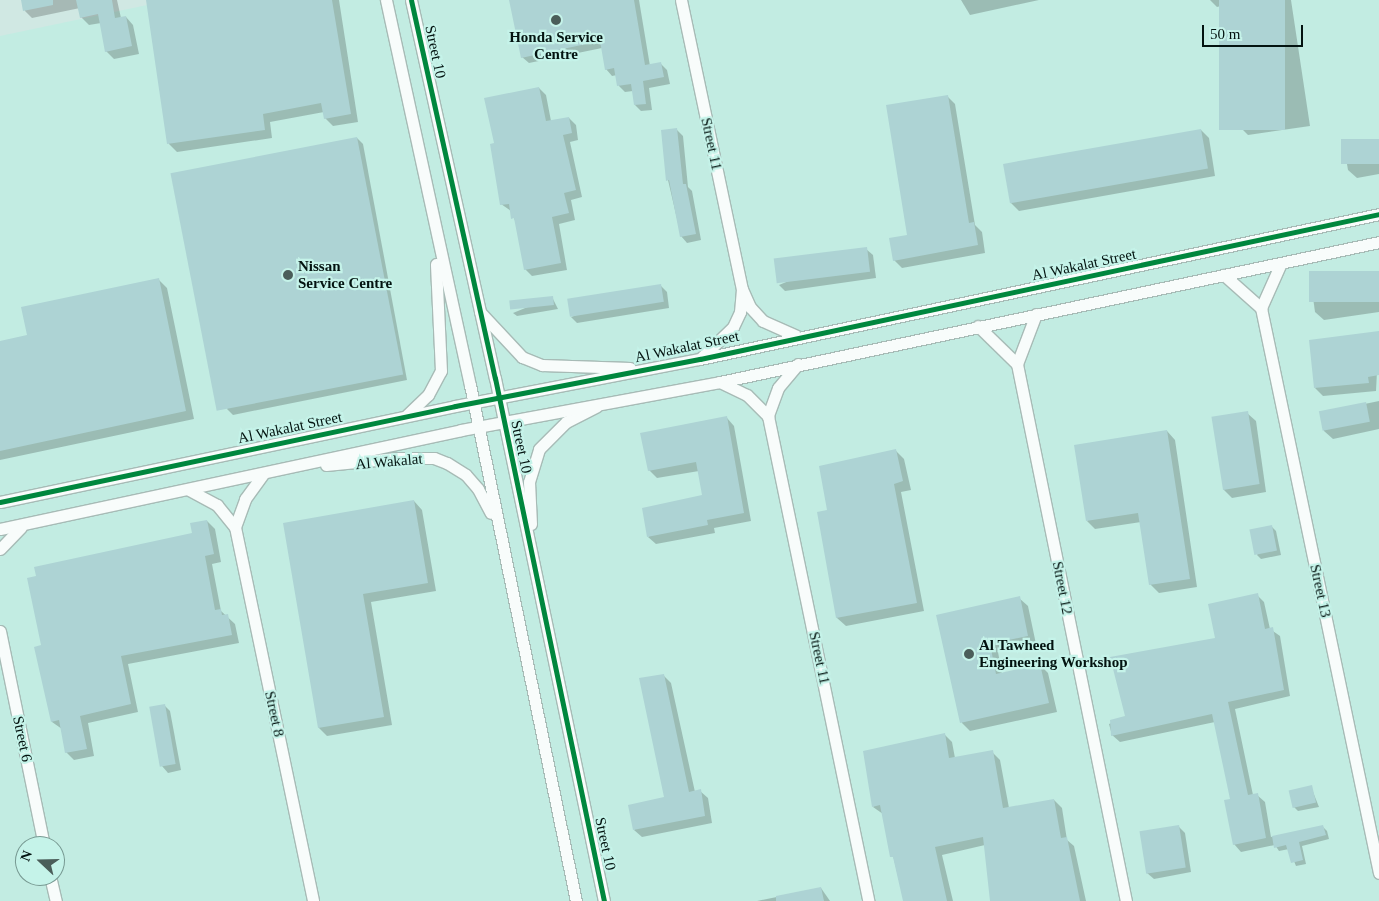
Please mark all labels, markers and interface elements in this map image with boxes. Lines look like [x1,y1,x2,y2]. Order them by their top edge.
marker: Honda Service Centre [550,14,562,26]
scale bar [1204,15,1305,47]
street label: Street 10 [421,24,449,80]
text: 50 m [1210,26,1240,42]
place label: Honda Service Centre [509,28,603,63]
street label: Street 11 [697,116,725,172]
street label: Al Wakalat Street [1030,245,1138,285]
place label: Nissan Service Centre [298,257,392,292]
marker: Nissan Service Centre [282,269,294,281]
street label: Al Wakalat Street [633,327,741,367]
street label: Al Wakalat Street [236,408,344,448]
street label: Street 10 [507,419,535,475]
street label: Al Wakalat [355,450,423,474]
street label: Street 12 [1048,560,1076,616]
street label: Street 13 [1306,563,1334,619]
street label: Street 11 [805,630,833,686]
place label: Al Tawheed Engineering Workshop [979,636,1128,671]
marker: Al Tawheed Engineering Workshop [963,648,975,660]
street label: Street 8 [260,690,288,738]
street label: Street 6 [8,715,36,763]
street label: Street 10 [591,816,619,872]
north arrow [15,836,65,886]
text: N [18,848,35,863]

